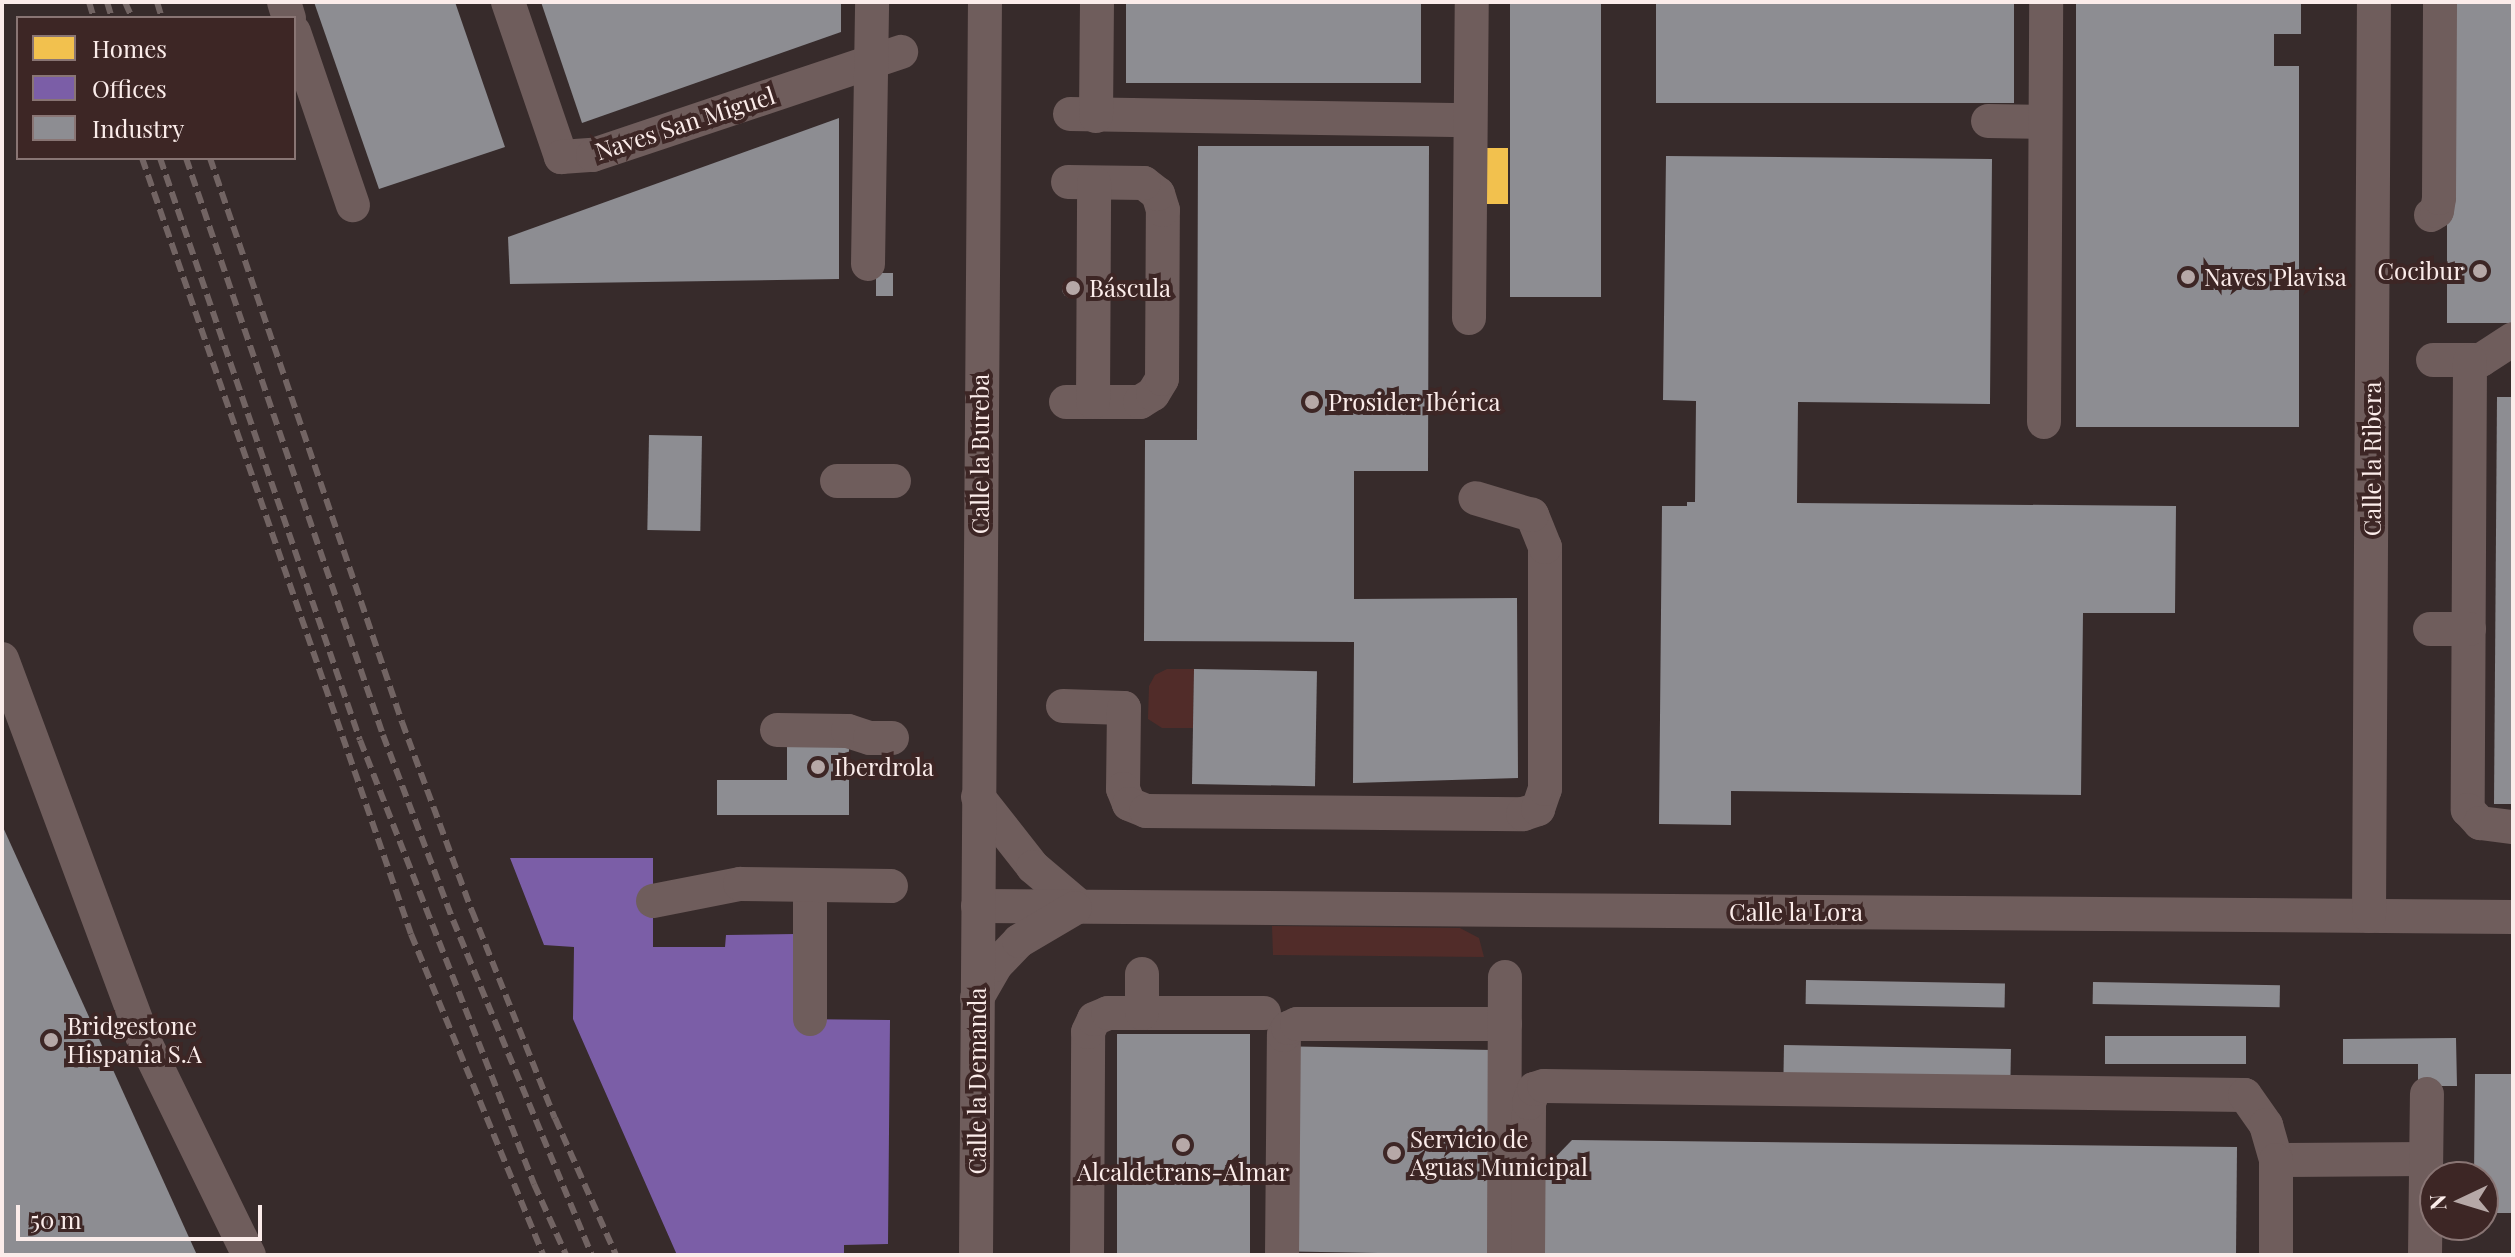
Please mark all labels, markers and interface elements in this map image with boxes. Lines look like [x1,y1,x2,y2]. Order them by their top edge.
legend [16,16,296,160]
text: Homes [92,32,167,64]
text: Offices [92,72,167,104]
street label: Naves San Miguel [591,80,779,166]
text: Industry [92,112,184,144]
place label: Cocibur [2378,257,2464,285]
marker: Cocibur [2471,262,2489,280]
place label: Naves Plavisa [2204,263,2347,291]
marker: Naves Plavisa [2179,268,2197,286]
place label: Báscula [1089,274,1171,302]
marker: Báscula [1064,279,1082,297]
street label: Calle la Bureba [966,373,994,535]
street label: Calle la Ribera [2358,381,2386,537]
place label: Prosider Ibérica [1328,388,1501,416]
marker: Prosider Ibérica [1303,393,1321,411]
place label: Iberdrola [834,753,934,781]
marker: Iberdrola [809,758,827,776]
street label: Calle la Lora [1729,898,1863,926]
street label: Calle la Demanda [963,987,991,1175]
place label: Bridgestone Hispania S.A [67,1012,202,1068]
marker: Bridgestone Hispania S.A [42,1031,60,1049]
place label: Servicio de Aguas Municipal [1410,1125,1588,1181]
marker: Alcaldetrans-Almar [1174,1136,1192,1154]
marker: Servicio de Aguas Municipal [1385,1144,1403,1162]
place label: Alcaldetrans-Almar [1077,1158,1289,1186]
north arrow [2419,1161,2499,1241]
scale bar [20,1189,266,1239]
text: N [2422,1194,2453,1212]
text: 50 m [30,1203,82,1235]

